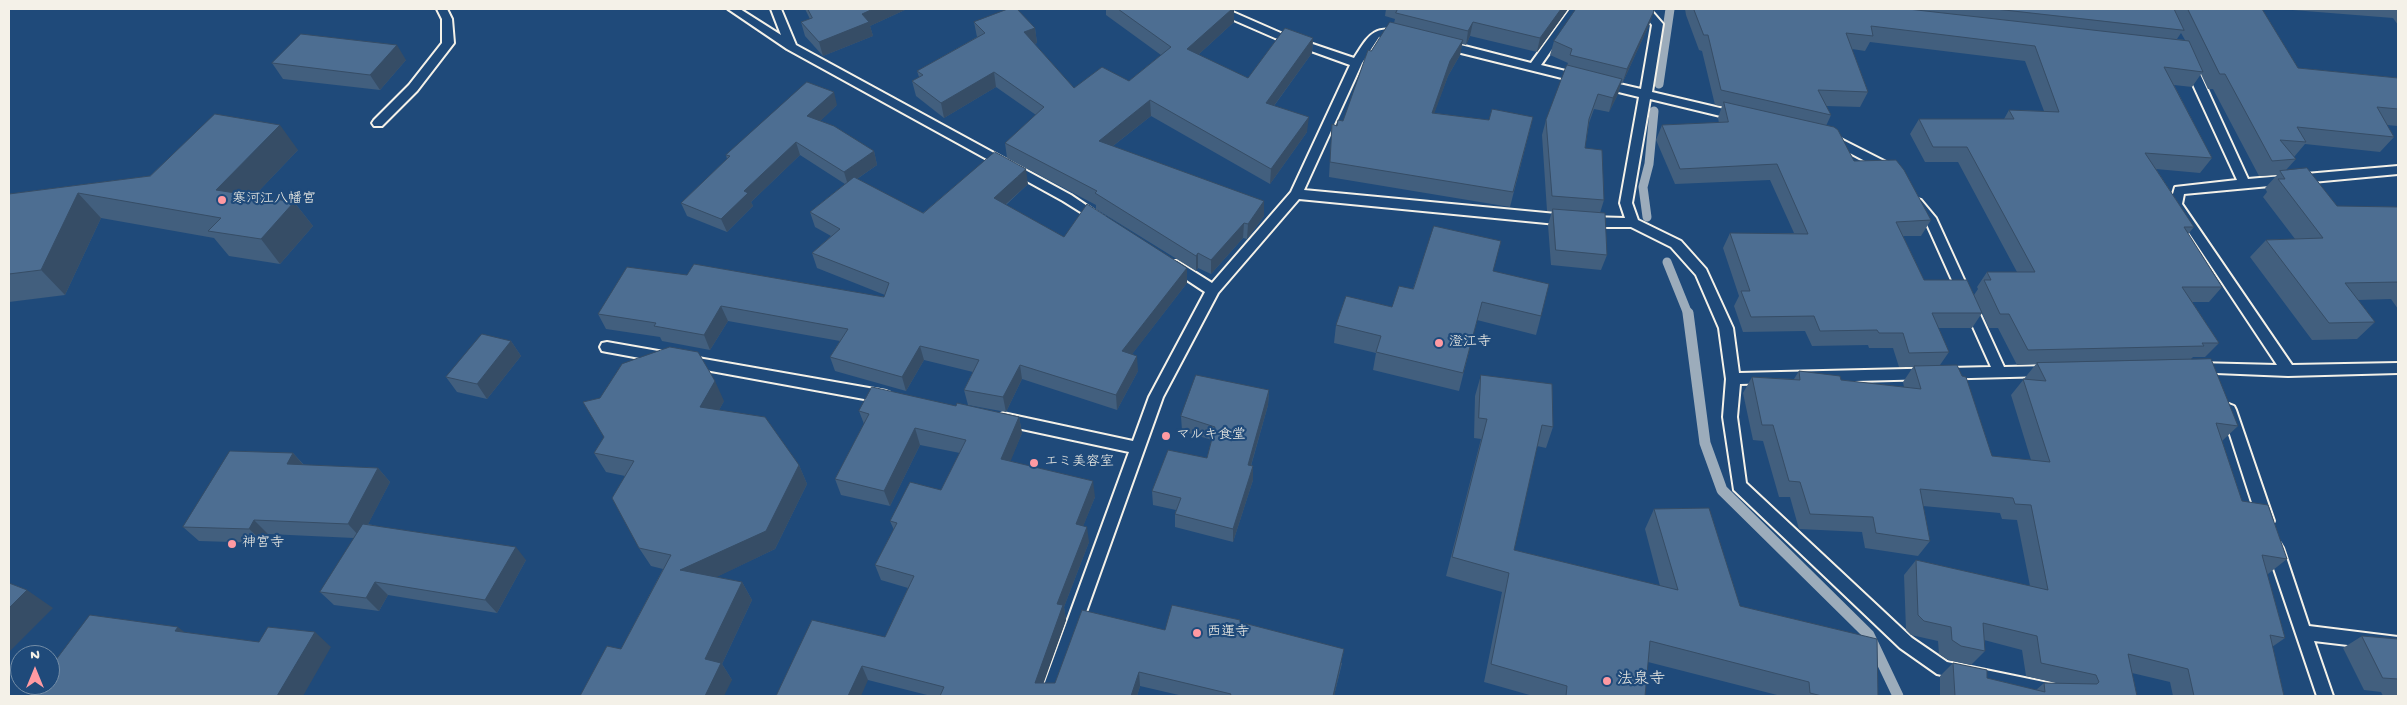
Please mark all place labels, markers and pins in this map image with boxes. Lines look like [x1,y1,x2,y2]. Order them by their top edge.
place label: 寒河江八幡宮 [232,192,316,208]
marker: 寒河江八幡宮 [216,194,228,206]
place label: 澄江寺 [1449,335,1491,351]
marker: 澄江寺 [1433,337,1445,349]
place label: マルキ食堂 [1176,428,1246,444]
marker: マルキ食堂 [1160,430,1172,442]
place label: エミ美容室 [1044,455,1114,471]
marker: エミ美容室 [1028,457,1040,469]
place label: 神宮寺 [242,536,284,552]
marker: 神宮寺 [226,538,238,550]
place label: 西運寺 [1207,625,1249,641]
marker: 西運寺 [1191,627,1203,639]
place label: 法泉寺 [1617,671,1665,691]
marker: 法泉寺 [1601,675,1613,687]

